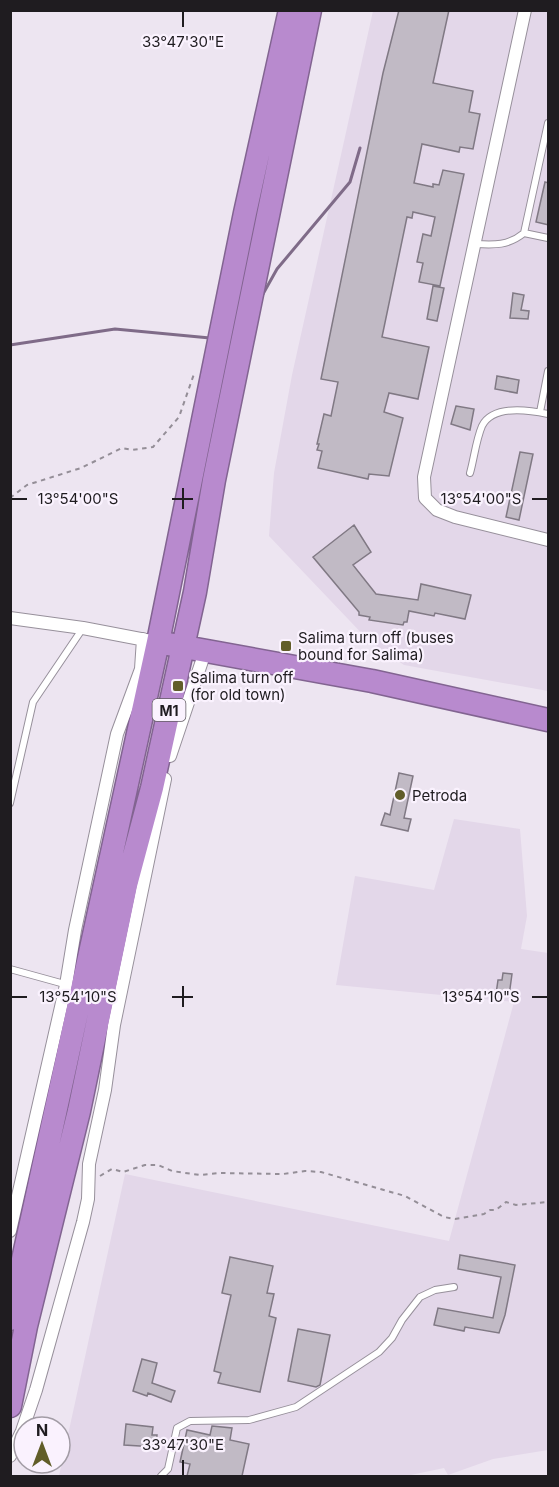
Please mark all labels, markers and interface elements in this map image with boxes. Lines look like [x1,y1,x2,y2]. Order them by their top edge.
text: 33°47'30"E [142,32,224,51]
text: 13°54'00"S [38,489,118,508]
text: 13°54'00"S [441,489,521,508]
place label: Salima turn off (buses bound for Salima) [298,628,454,664]
marker: Salima turn off (buses bound for Salima) [279,639,293,653]
place label: Salima turn off (for old town) [190,668,294,704]
marker: Salima turn off (for old town) [171,679,185,693]
road number: M1 [152,699,186,721]
place label: Petroda [412,786,467,805]
marker: Petroda [393,788,407,802]
text: 13°54'10"S [39,987,117,1006]
text: 13°54'10"S [442,987,520,1006]
north arrow [12,1415,72,1475]
text: N [36,1420,48,1440]
text: 33°47'30"E [142,1435,224,1454]

